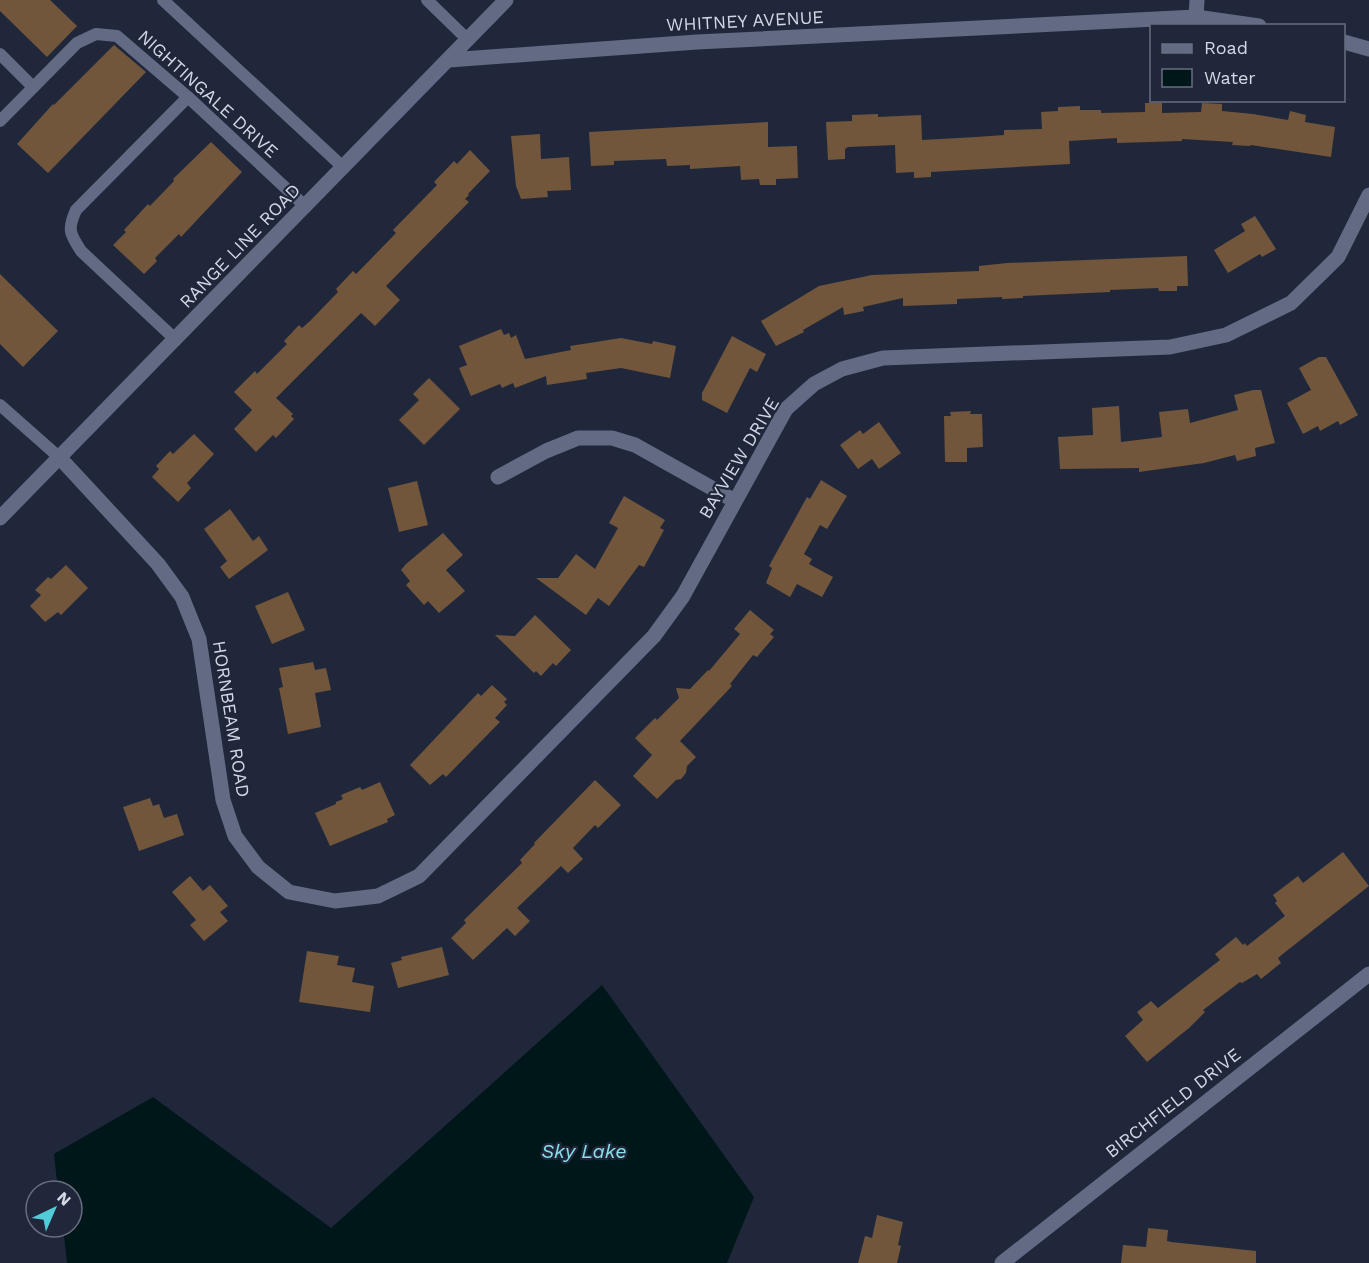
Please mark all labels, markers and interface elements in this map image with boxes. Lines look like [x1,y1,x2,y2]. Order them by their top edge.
street label: WHITNEY AVENUE [666,6,824,35]
legend [1150,24,1345,102]
street label: NIGHTINGALE DRIVE [134,25,283,162]
text: Road [1204,37,1248,58]
text: Water [1204,67,1256,88]
street label: RANGE LINE ROAD [175,179,304,312]
street label: BAYVIEW DRIVE [694,393,783,522]
street label: HORNBEAM ROAD [209,639,254,799]
street label: BIRCHFIELD DRIVE [1101,1043,1244,1162]
water label: Sky Lake [541,1139,627,1163]
north arrow [24,1179,84,1239]
text: N [53,1188,75,1210]

